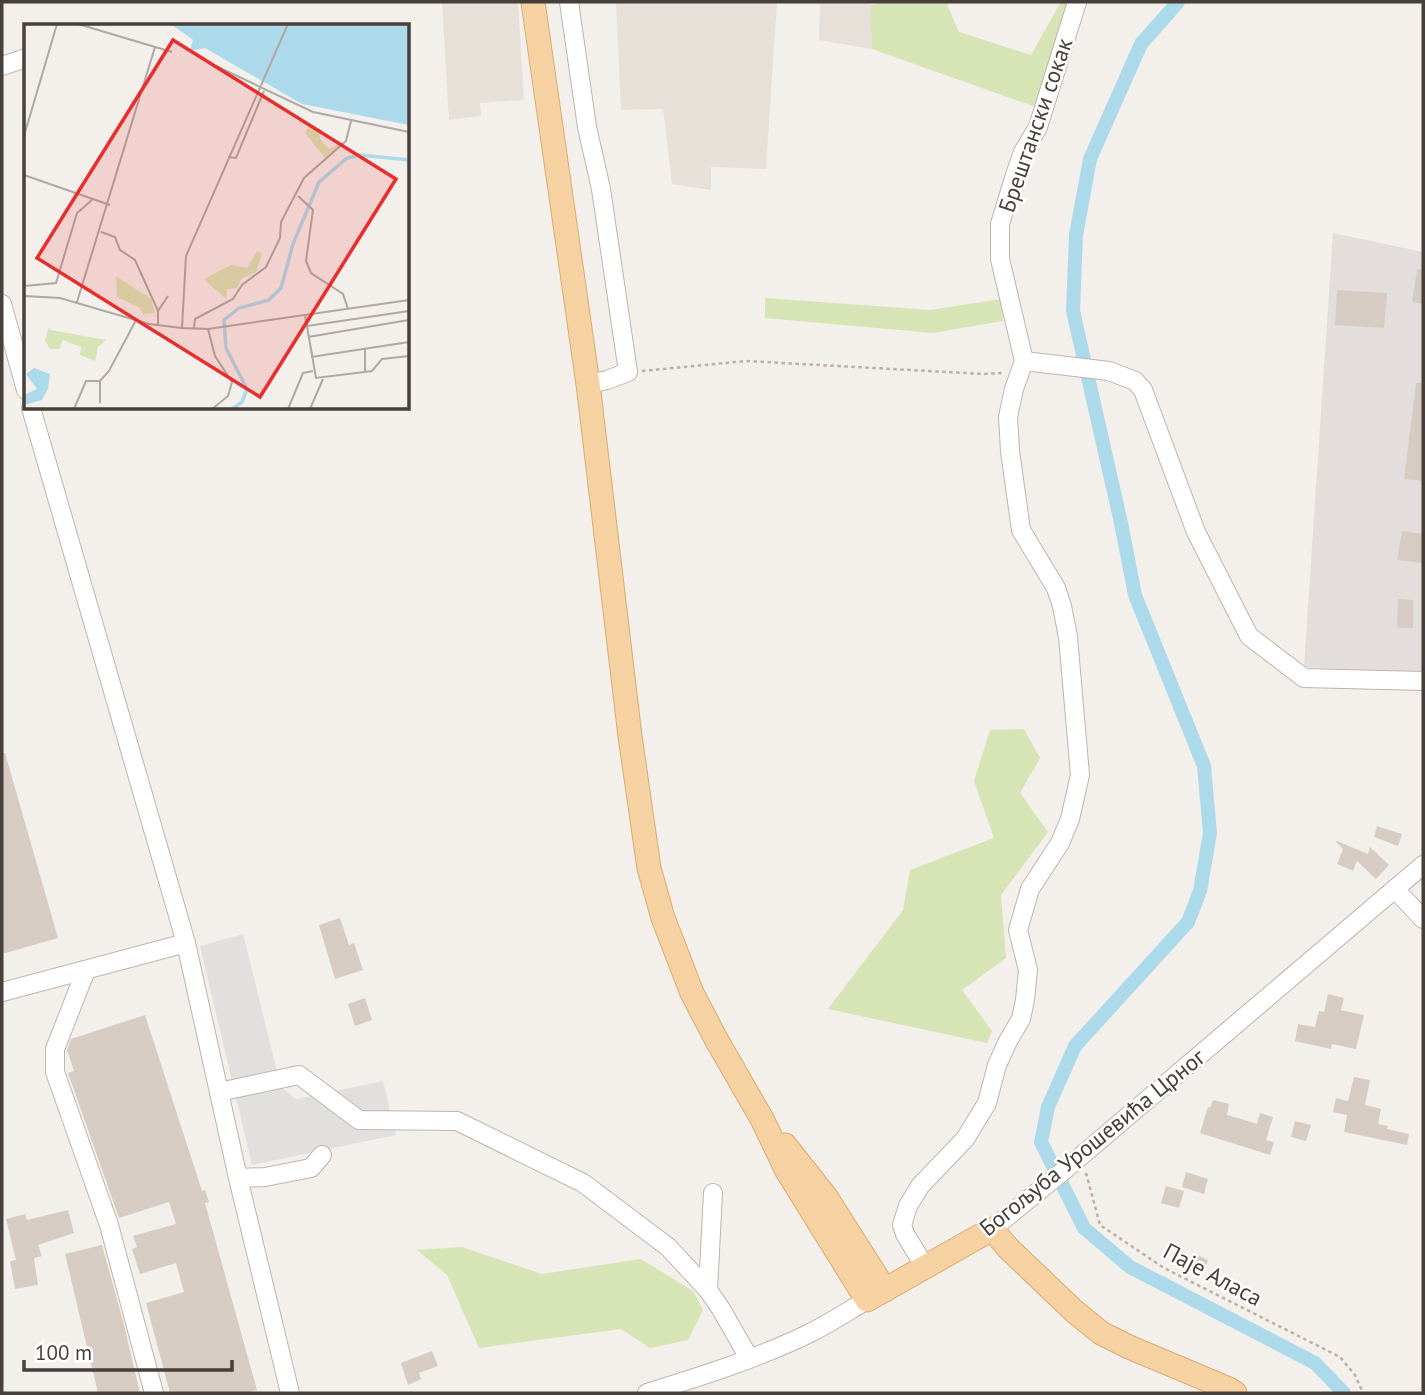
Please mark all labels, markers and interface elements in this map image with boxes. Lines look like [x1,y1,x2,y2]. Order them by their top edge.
inset map [24,24,410,410]
street label: Брештански сокак [992,34,1078,216]
street label: Богољуба Урошевића Црног [973,1042,1211,1242]
street label: Паје Аласа [1159,1236,1267,1312]
scale bar [24,1328,233,1372]
text: 100 m [35,1339,92,1366]

